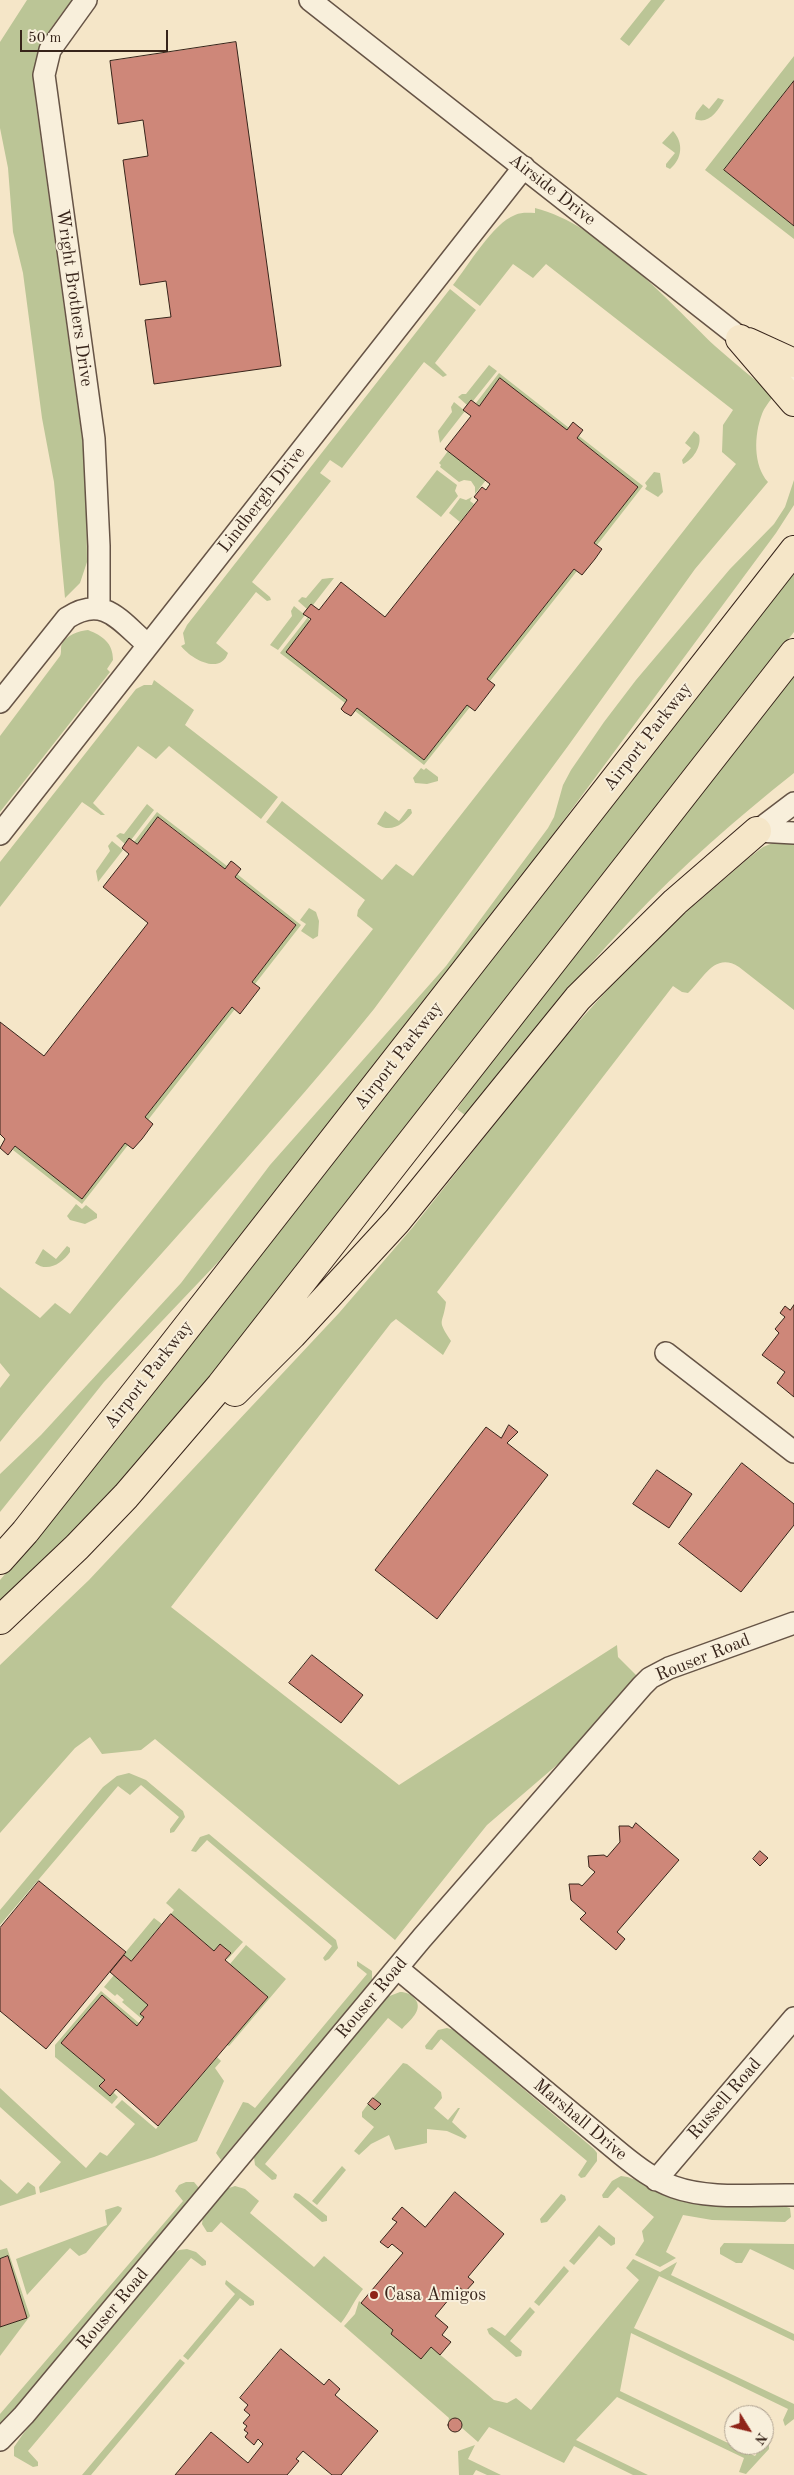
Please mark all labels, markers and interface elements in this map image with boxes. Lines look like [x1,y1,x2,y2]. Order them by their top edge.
scale bar [22,20,170,52]
text: 50 m [28,31,62,46]
street label: Airside Drive [504,149,600,231]
street label: Wright Brothers Drive [51,208,97,388]
street label: Lindbergh Drive [214,443,310,557]
street label: Airport Parkway [599,679,697,795]
street label: Airport Parkway [350,998,448,1114]
street label: Airport Parkway [100,1317,198,1433]
street label: Rouser Road [653,1629,753,1687]
street label: Rouser Road [332,1953,412,2043]
street label: Russell Road [684,2054,766,2144]
street label: Marshall Drive [529,2074,631,2166]
street label: Rouser Road [73,2264,153,2354]
place label: Casa Amigos [384,2284,486,2306]
marker: Casa Amigos [368,2289,380,2301]
north arrow [724,2405,774,2455]
text: N [752,2430,769,2447]

